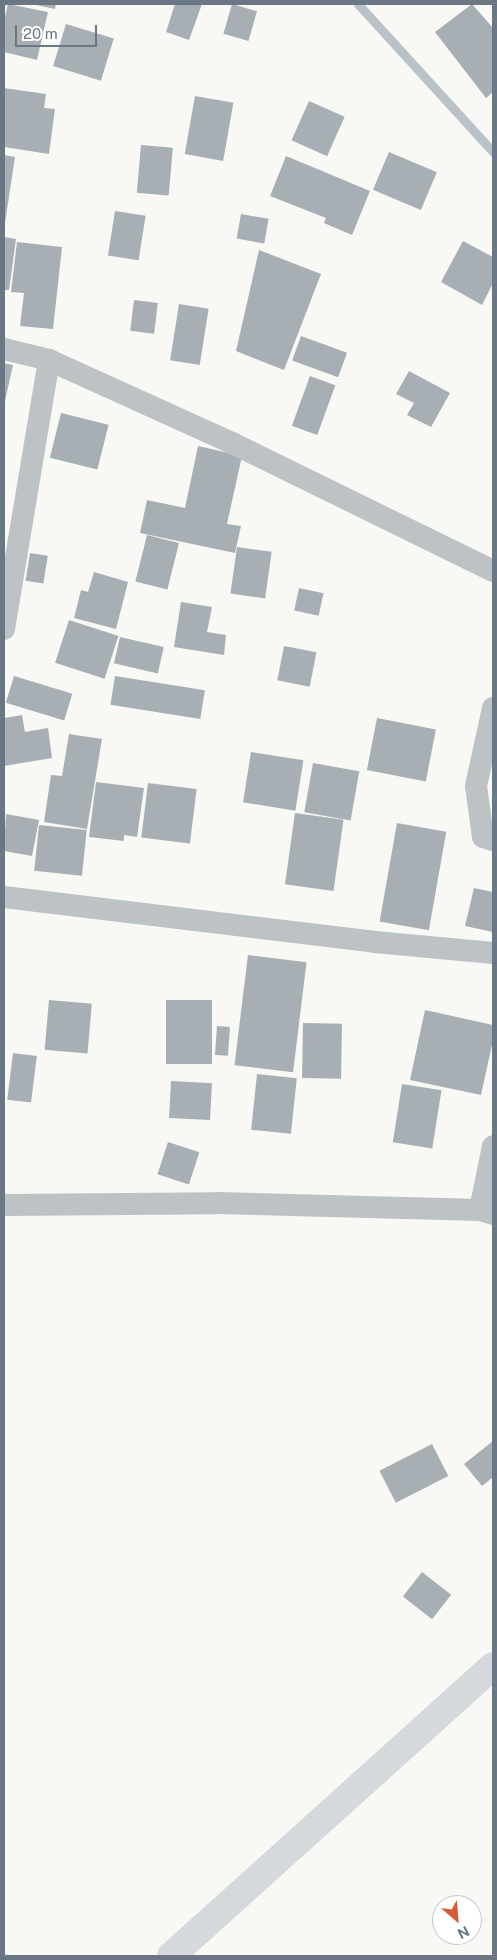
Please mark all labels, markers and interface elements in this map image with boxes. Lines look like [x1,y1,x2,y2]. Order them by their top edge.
scale bar [18,15,100,47]
text: 20 m [23,25,58,42]
north arrow [432,1895,482,1945]
text: N [455,1923,472,1942]

